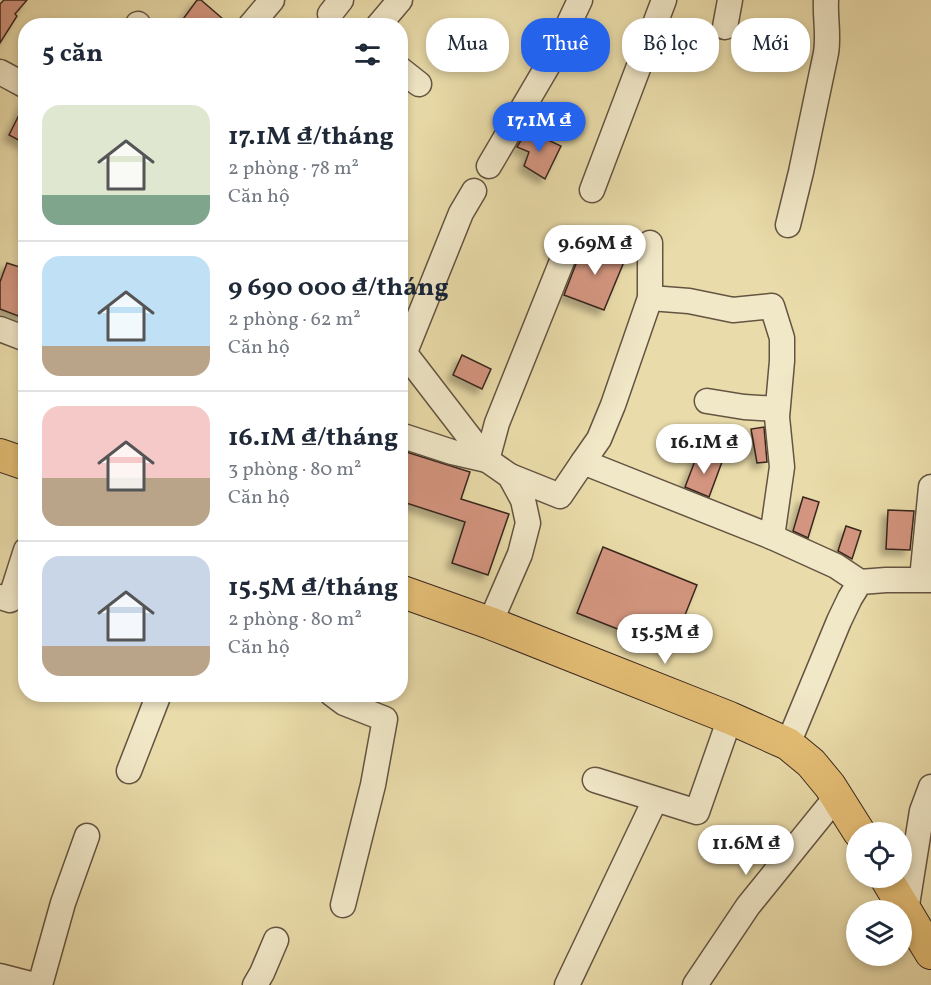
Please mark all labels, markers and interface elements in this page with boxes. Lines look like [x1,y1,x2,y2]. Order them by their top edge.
chip: Mua [426,18,509,72]
chip: Thuê [521,18,610,72]
chip: Bộ lọc [622,18,719,72]
chip: Mới [731,18,810,72]
text: 5 căn [42,36,103,72]
icon: filters [351,38,384,71]
pin: 17.1M ₫ [484,102,594,153]
text: 17.1M ₫ [507,107,571,135]
text: 17.1M ₫/tháng [228,119,394,155]
icon: home [90,129,162,201]
text: 2 phòng · 78 m² [228,155,359,183]
text: Căn hộ [228,183,290,211]
pin: 9.69M ₫ [540,225,650,276]
text: 9.69M ₫ [558,230,632,258]
text: 9 690 000 ₫/tháng [228,270,449,306]
icon: home [90,280,162,352]
text: 2 phòng · 62 m² [228,306,361,334]
text: Căn hộ [228,334,290,362]
text: 16.1M ₫/tháng [228,420,398,456]
pin: 16.1M ₫ [649,424,759,475]
text: 16.1M ₫ [670,429,738,457]
icon: home [90,430,162,502]
text: 3 phòng · 80 m² [228,456,361,484]
text: Căn hộ [228,484,290,512]
text: 15.5M ₫/tháng [228,570,398,606]
icon: home [90,580,162,652]
text: 2 phòng · 80 m² [228,606,362,634]
pin: 15.5M ₫ [610,614,720,665]
text: 15.5M ₫ [631,619,699,647]
text: Căn hộ [228,634,290,662]
map controls [846,822,912,966]
button: locate [846,822,912,888]
pin: 11.6M ₫ [691,825,801,876]
text: 11.6M ₫ [712,830,780,858]
button: layers [846,900,912,966]

